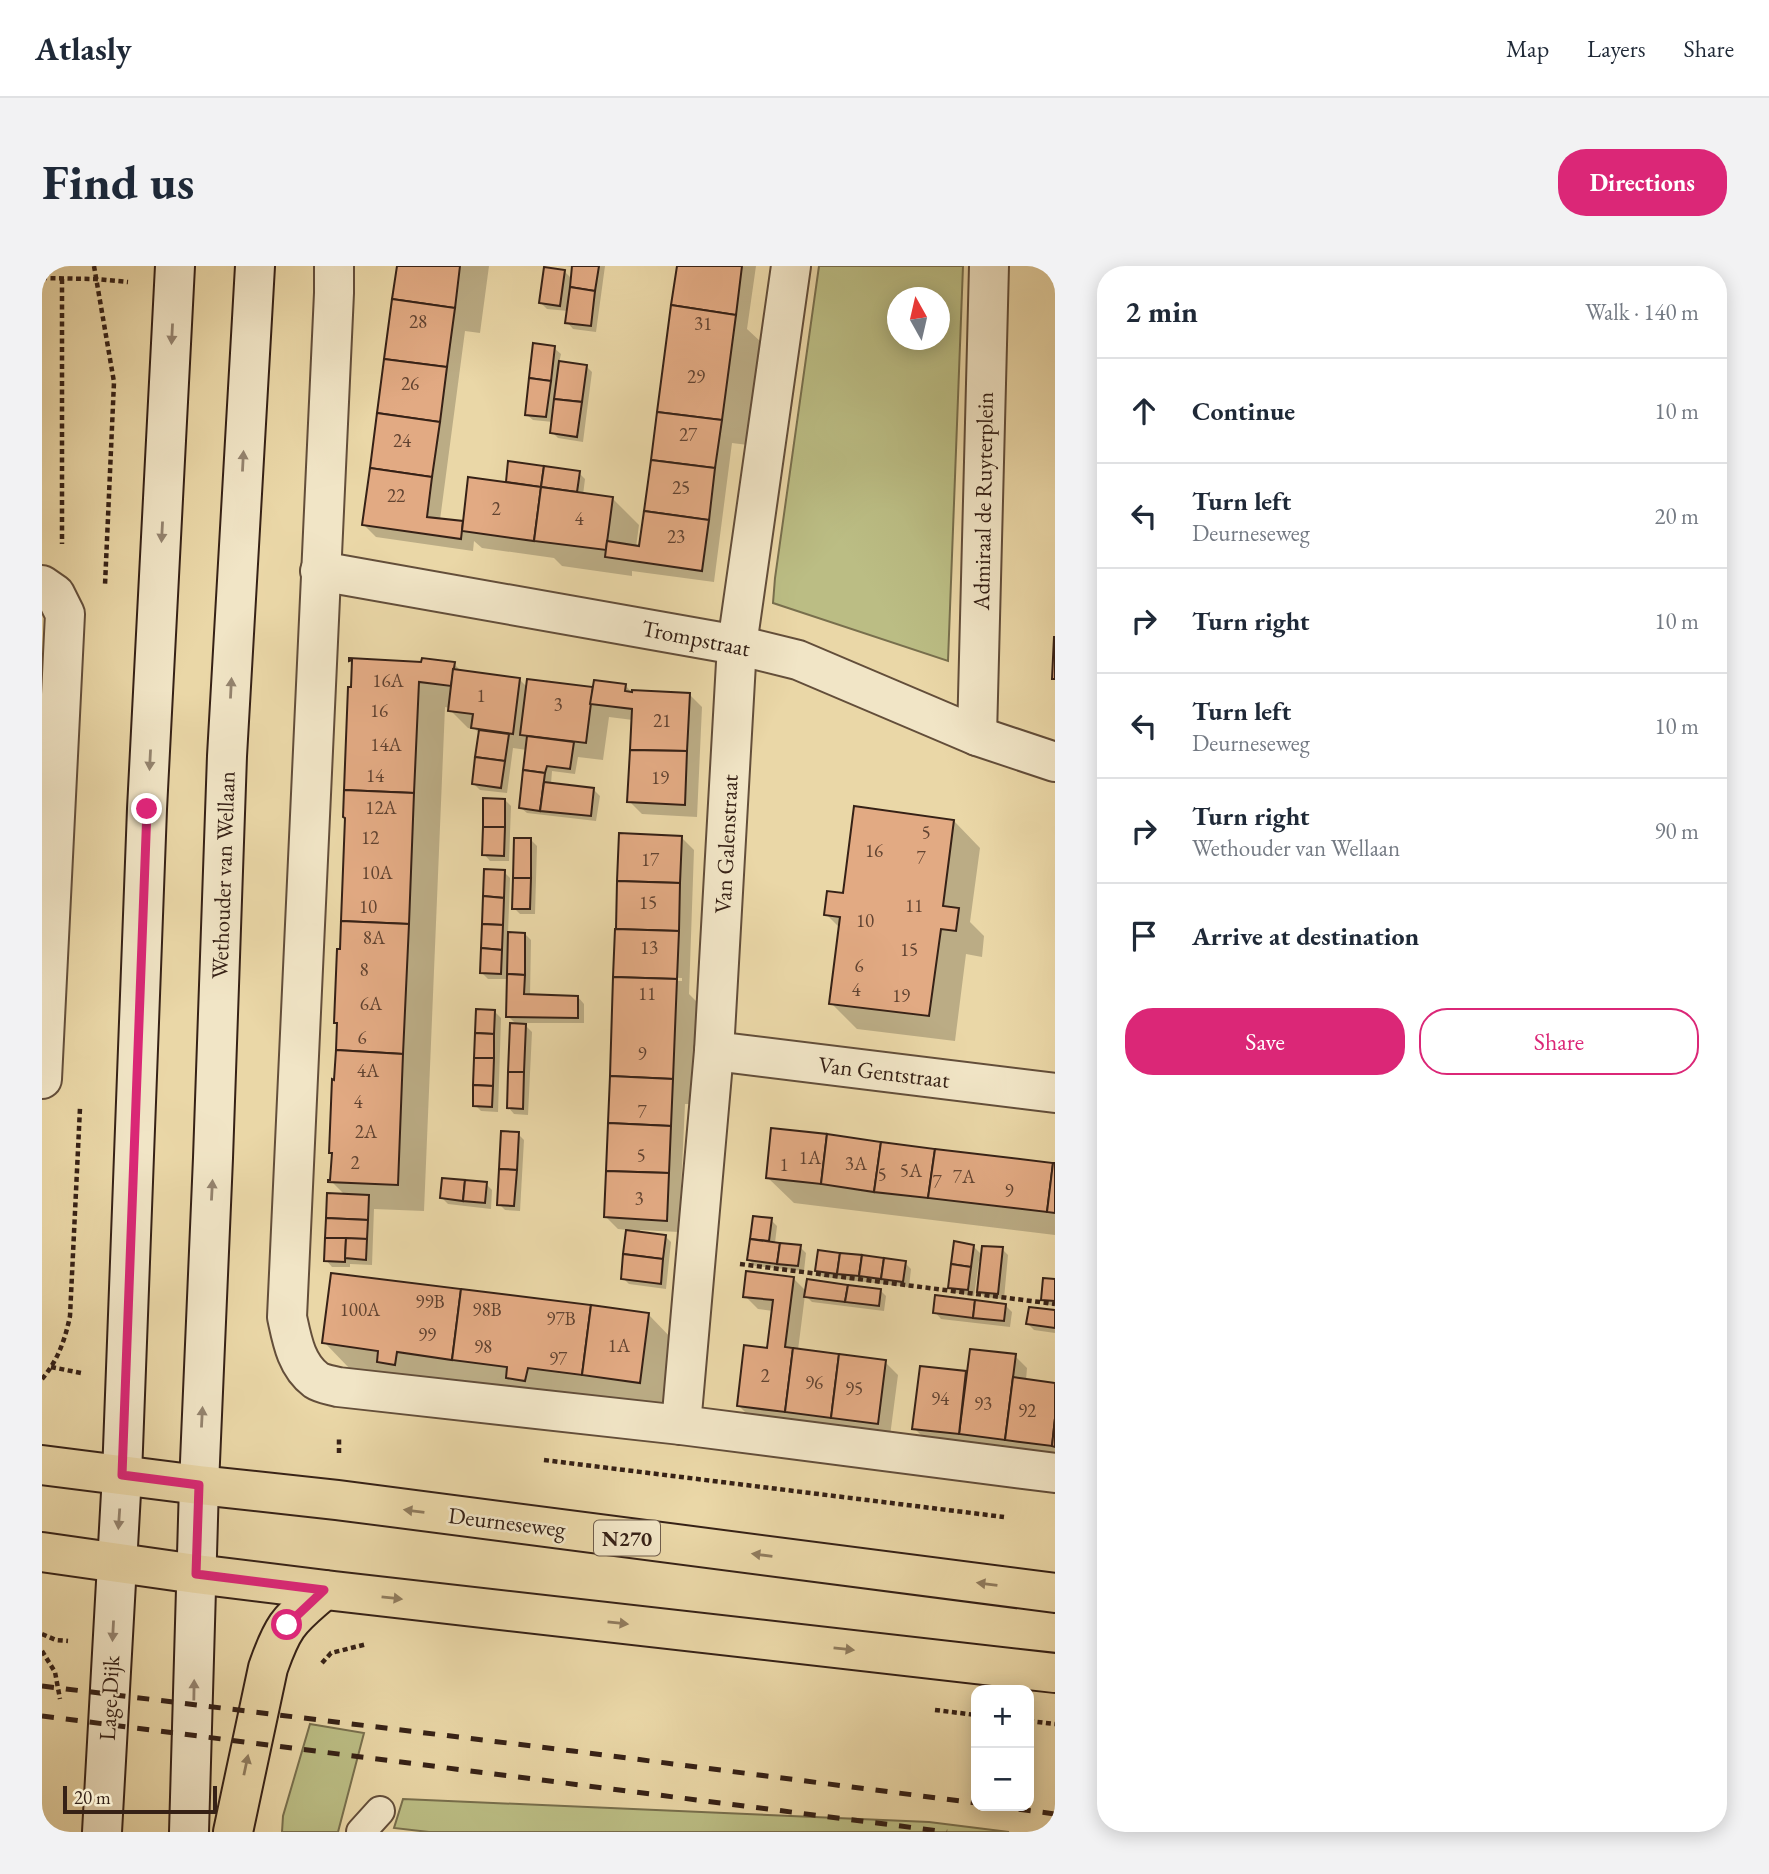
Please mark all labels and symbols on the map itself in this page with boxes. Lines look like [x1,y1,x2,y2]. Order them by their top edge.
north arrow [887,287,950,350]
house number: 28 [409,309,427,334]
house number: 31 [694,311,712,336]
one-way arrow [166,323,177,345]
house number: 29 [687,364,705,389]
house number: 26 [401,371,419,396]
street label: Admiraal de Ruyterplein [966,391,1000,612]
house number: 27 [679,422,698,447]
house number: 24 [393,428,412,453]
one-way arrow [238,449,249,471]
house number: 25 [672,475,690,500]
house number: 22 [387,483,405,508]
house number: 2 [491,496,501,521]
house number: 4 [574,506,584,531]
one-way arrow [156,522,167,544]
house number: 23 [667,524,685,549]
street label: Trompstraat [639,613,754,663]
house number: 16A [372,668,405,693]
one-way arrow [225,677,236,699]
house number: 1 [476,683,486,708]
house number: 3 [553,692,563,717]
house number: 16 [370,698,388,723]
house number: 21 [653,708,671,733]
house number: 14A [370,732,403,757]
one-way arrow [144,749,155,771]
house number: 14 [366,763,385,788]
house number: 19 [651,765,669,790]
street label: Wethouder van Wellaan [204,770,242,980]
street label: Van Galenstraat [707,773,745,914]
route end [131,793,162,824]
house number: 12A [365,795,398,820]
house number: 5 [921,820,931,845]
house number: 12 [361,825,379,850]
house number: 16 [865,838,883,863]
house number: 7 [916,845,926,870]
house number: 17 [641,847,660,872]
house number: 10A [361,860,394,885]
house number: 15 [639,890,657,915]
house number: 11 [905,893,923,918]
house number: 10 [359,894,377,919]
house number: 10 [856,908,874,933]
house number: 8A [363,925,386,950]
house number: 13 [640,935,658,960]
house number: 15 [900,937,918,962]
house number: 6 [854,953,864,978]
house number: 8 [359,957,369,982]
house number: 4 [851,977,861,1002]
house number: 11 [638,981,656,1006]
house number: 19 [892,983,910,1008]
house number: 6A [360,991,383,1016]
house number: 6 [357,1025,367,1050]
house number: 9 [637,1041,647,1066]
street label: Van Gentstraat [817,1049,952,1095]
house number: 4A [357,1058,380,1083]
house number: 4 [353,1089,363,1114]
house number: 7 [637,1099,647,1124]
house number: 2A [355,1119,378,1144]
house number: 5 [636,1143,646,1168]
house number: 1A [799,1145,822,1170]
house number: 2 [350,1150,360,1175]
house number: 3A [845,1151,868,1176]
house number: 1 [779,1152,789,1177]
house number: 5A [900,1158,923,1183]
house number: 5 [877,1162,887,1187]
house number: 7A [953,1164,976,1189]
house number: 7 [932,1169,942,1194]
one-way arrow [206,1178,217,1200]
house number: 9 [1004,1178,1014,1203]
house number: 3 [634,1186,644,1211]
house number: 99B [415,1289,445,1314]
house number: 100A [340,1297,381,1322]
house number: 98B [472,1297,502,1322]
house number: 97B [546,1306,576,1331]
house number: 99 [418,1322,436,1347]
house number: 1A [608,1333,631,1358]
house number: 98 [474,1334,492,1359]
house number: 97 [549,1346,568,1371]
house number: 2 [760,1363,770,1388]
house number: 96 [805,1370,823,1395]
house number: 95 [845,1376,863,1401]
house number: 94 [931,1386,950,1411]
house number: 93 [974,1391,992,1416]
house number: 92 [1018,1398,1036,1423]
one-way arrow [197,1406,208,1428]
street label: Deurneseweg [447,1500,568,1544]
one-way arrow [403,1505,425,1516]
one-way arrow [113,1508,124,1530]
road number: N270 [594,1520,660,1556]
one-way arrow [751,1550,773,1561]
one-way arrow [976,1579,998,1590]
one-way arrow [381,1592,403,1603]
route start [271,1609,302,1640]
one-way arrow [607,1618,629,1629]
one-way arrow [107,1620,118,1642]
one-way arrow [833,1644,855,1655]
street label: Lage Dijk [92,1653,126,1741]
one-way arrow [188,1679,200,1701]
one-way arrow [241,1754,252,1776]
scale bar [63,1783,217,1815]

